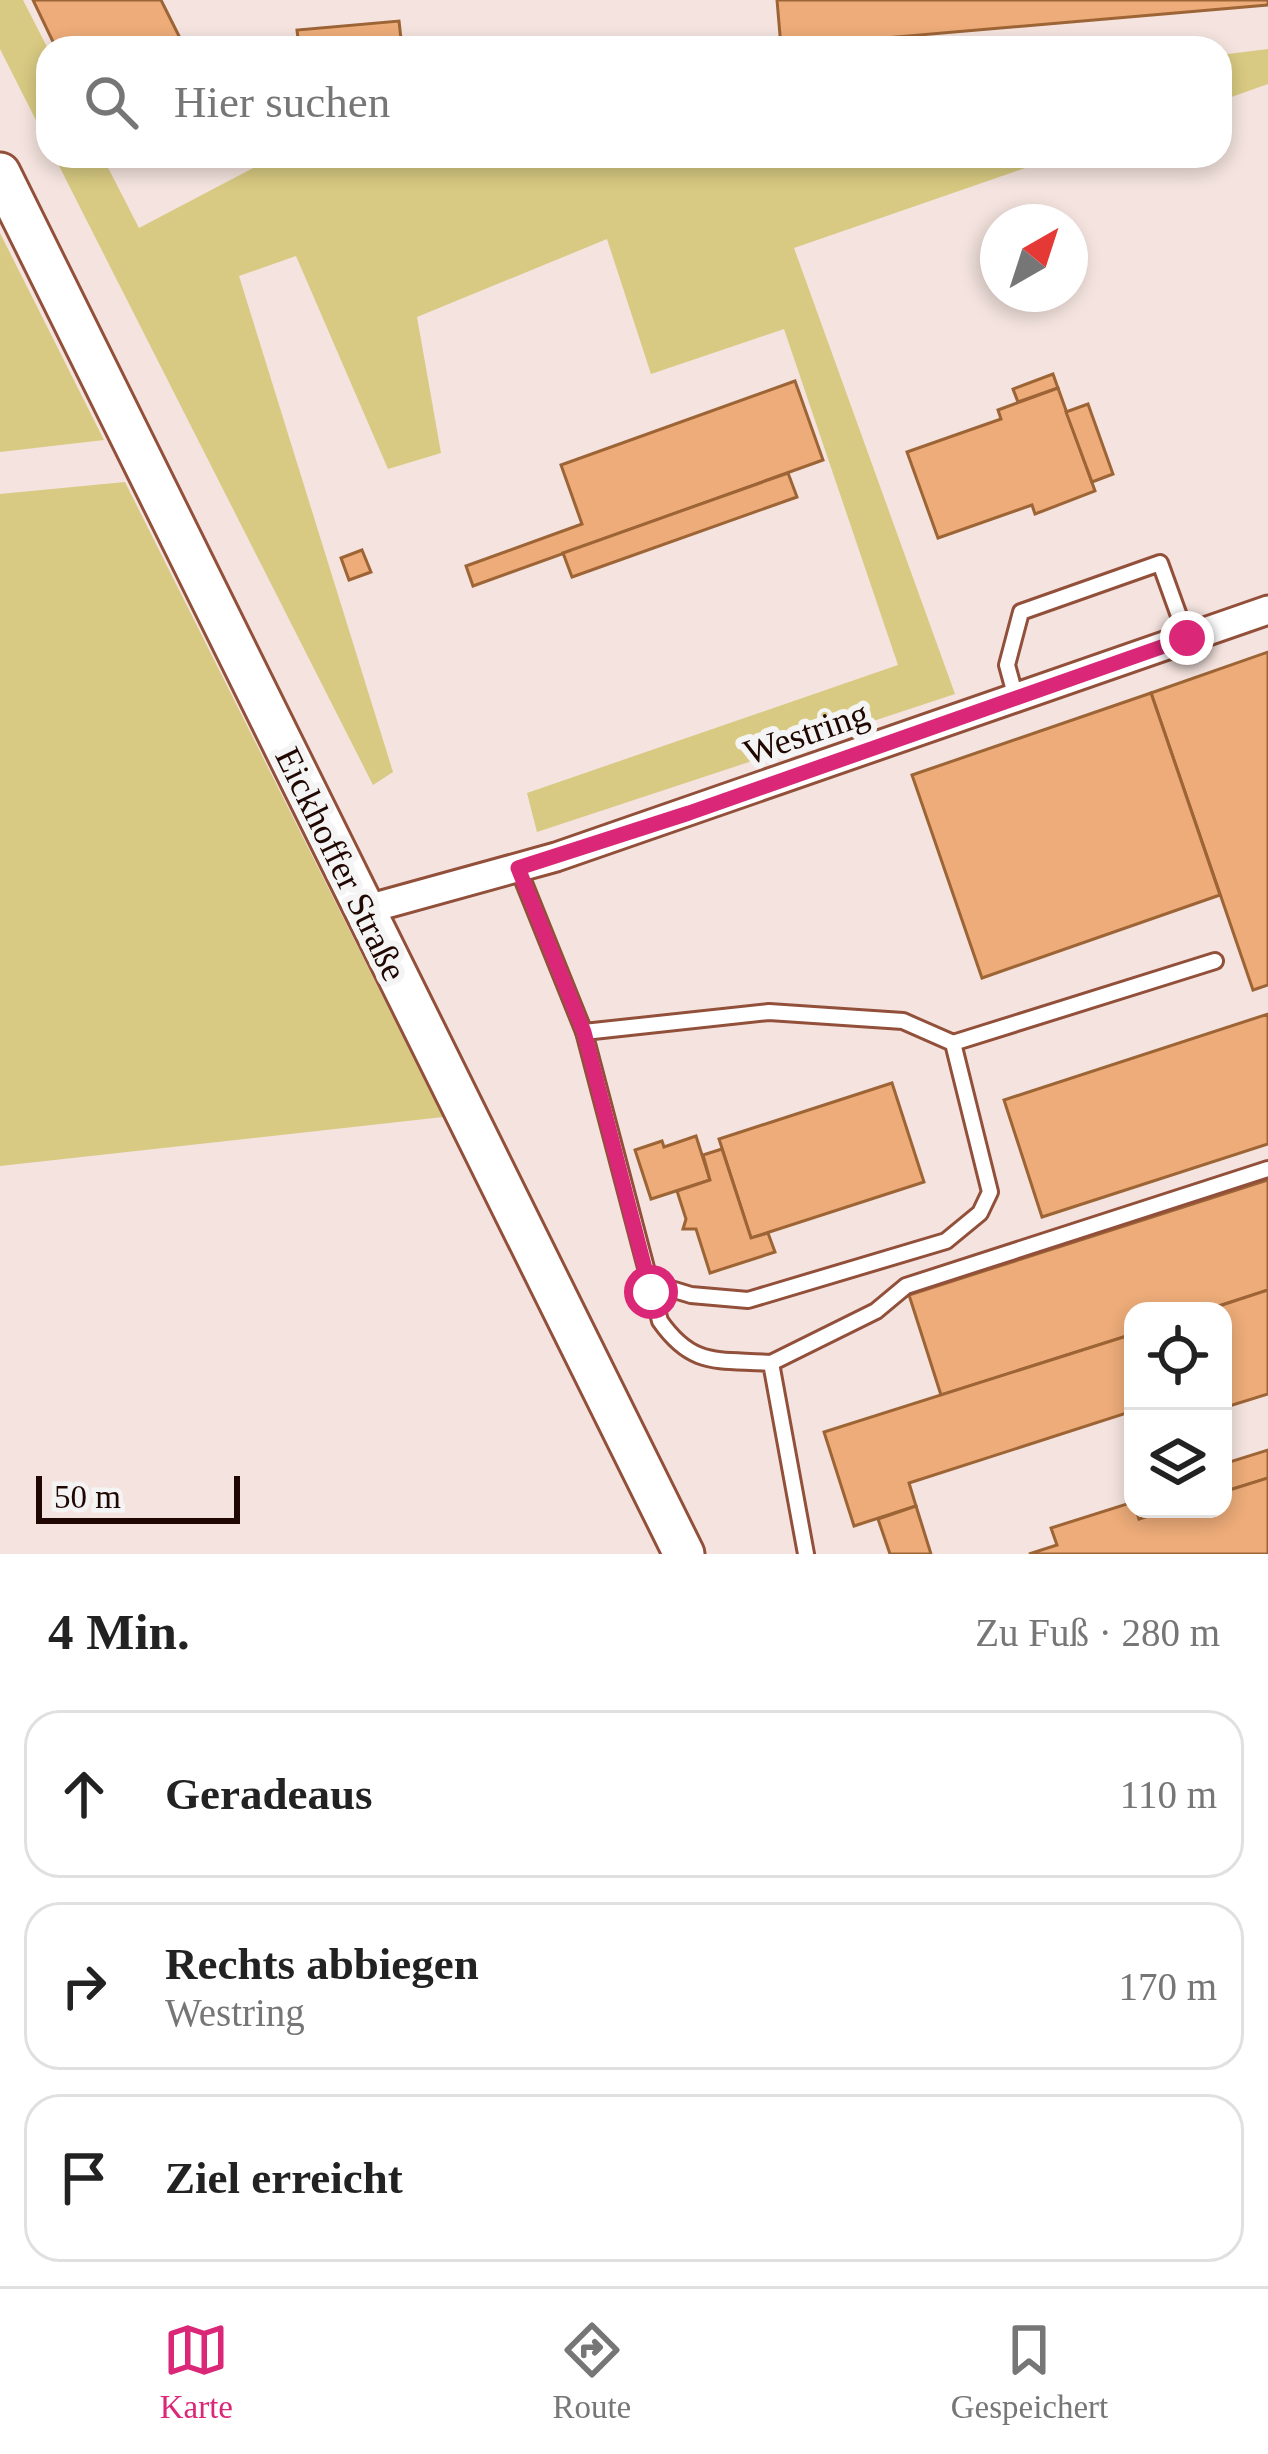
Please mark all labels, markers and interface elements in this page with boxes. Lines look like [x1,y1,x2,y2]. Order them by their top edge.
search box [36,36,1232,168]
icon: search [78,69,144,135]
text: Hier suchen [174,77,390,127]
north arrow [980,204,1088,312]
route end [1160,611,1214,665]
street label: Westring [738,693,874,773]
street label: Eickhoffer Straße [267,741,415,987]
route start [624,1265,678,1319]
map controls [1124,1302,1232,1518]
button: locate [1124,1302,1232,1410]
button: layers [1124,1410,1232,1518]
scale bar [36,1470,240,1523]
text: 50 m [54,1479,121,1515]
text: 4 Min. [48,1604,190,1660]
text: Zu Fuß · 280 m [975,1611,1220,1654]
icon: ahead [51,1761,117,1827]
text: Geradeaus [165,1769,373,1819]
text: 110 m [1120,1773,1217,1816]
text: Rechts abbiegen [165,1939,479,1989]
icon: right [51,1953,117,2019]
text: 170 m [1118,1965,1217,2008]
text: Westring [165,1991,305,2034]
icon: arrive [51,2145,117,2211]
text: Ziel erreicht [165,2153,403,2203]
tab: Karte [160,2317,233,2426]
tab: Route [552,2317,631,2426]
tab: Gespeichert [951,2317,1108,2426]

